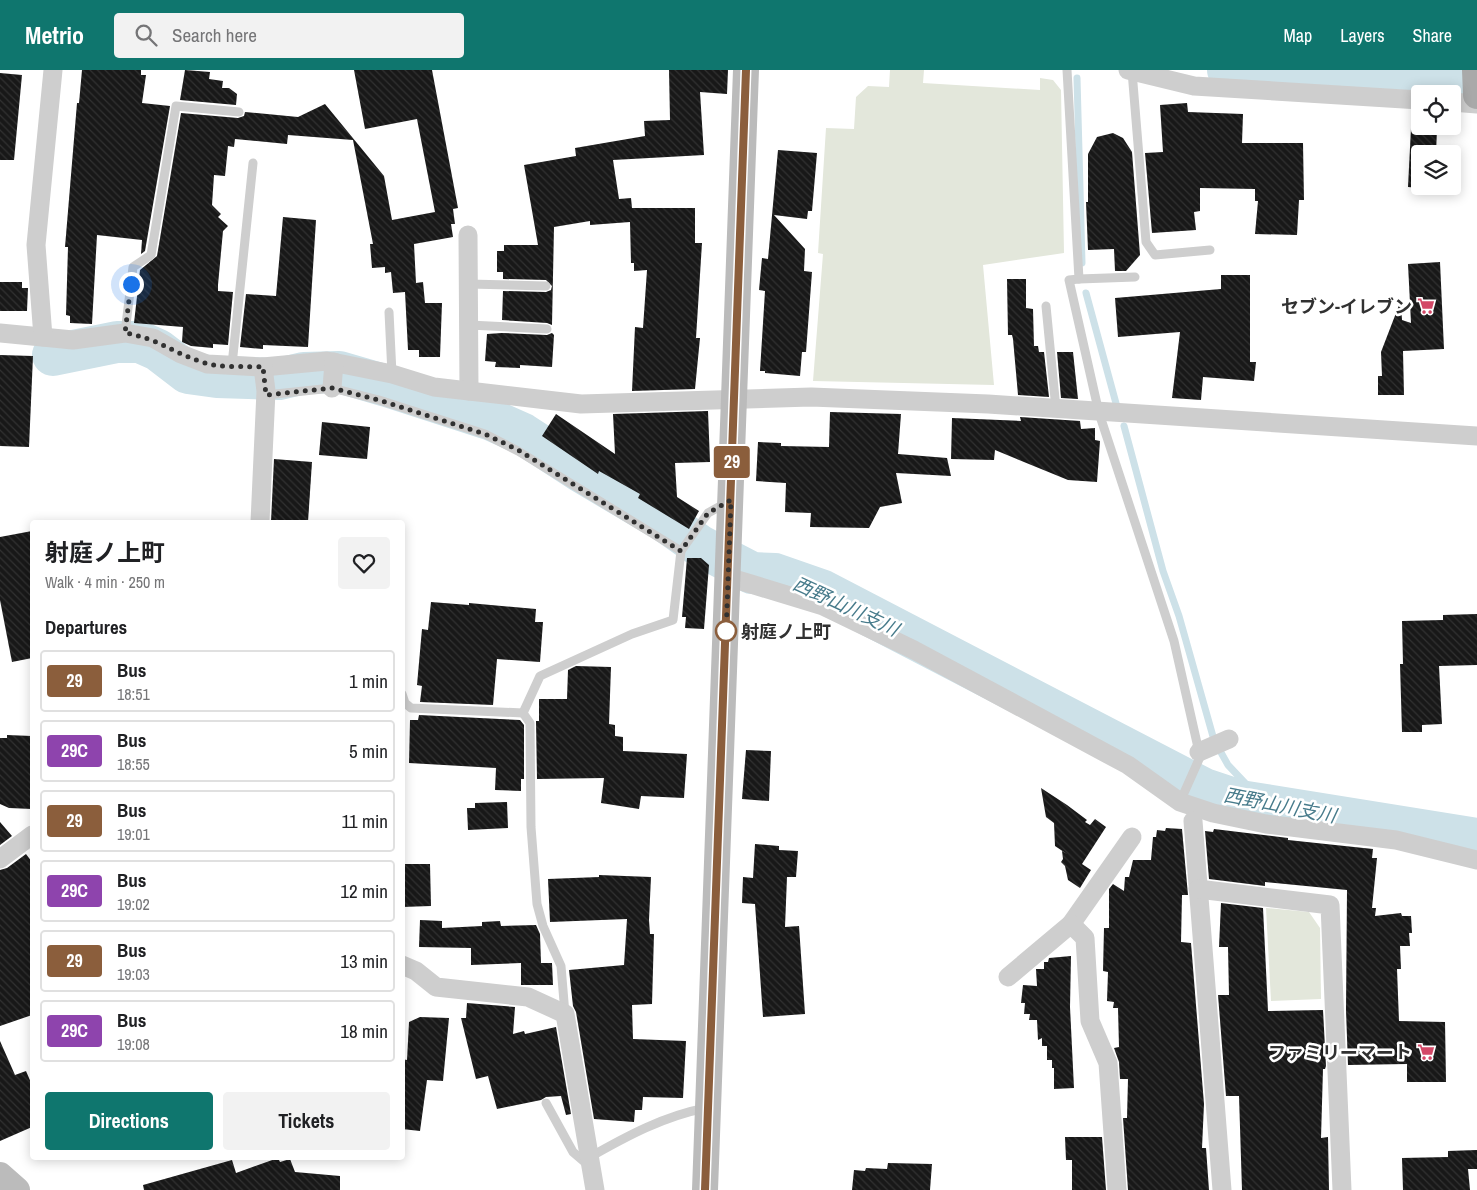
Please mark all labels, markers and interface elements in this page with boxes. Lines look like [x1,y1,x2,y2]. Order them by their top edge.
search box [114,13,464,58]
text: Metrio [25,19,84,51]
icon: search [132,21,160,49]
text: Search here [172,22,257,48]
text: Map [1284,23,1312,48]
text: Layers [1340,23,1385,48]
text: Share [1413,23,1452,48]
map controls [1411,85,1461,195]
button: locate [1411,85,1461,135]
button: layers [1411,145,1461,195]
your location [119,272,144,297]
place label: セブン-イレブン [1281,294,1412,319]
supermarket icon: セブン-イレブン [1416,296,1436,316]
line badge: 29 [710,446,754,478]
text: 29 [724,449,740,474]
text: 射庭ノ上町 [45,536,165,568]
button: heart [338,537,390,589]
water label: 西野山川支川 [789,570,905,643]
text: Walk · 4 min · 250 m [45,571,165,593]
text: Departures [45,614,127,640]
place label: 射庭ノ上町 [741,619,831,644]
marker: 射庭ノ上町 [715,620,737,642]
text: Bus [117,657,146,683]
text: 29 [66,668,83,693]
text: 1 min [349,668,388,694]
text: 18:51 [117,683,150,705]
text: Bus [117,727,146,753]
text: 29C [61,738,88,763]
text: 5 min [349,738,388,764]
text: 18:55 [117,753,150,775]
water label: 西野山川支川 [1222,781,1340,829]
text: Bus [117,797,146,823]
text: 29 [66,808,83,833]
text: 11 min [342,808,388,834]
text: 19:01 [117,823,150,845]
text: Bus [117,867,146,893]
text: 29C [61,878,88,903]
text: 12 min [340,878,388,904]
text: 19:02 [117,893,150,915]
text: Bus [117,937,146,963]
text: 29 [66,948,83,973]
text: 13 min [340,948,388,974]
text: 19:03 [117,963,150,985]
text: Bus [117,1007,146,1033]
text: 29C [61,1018,88,1043]
text: 18 min [340,1018,388,1044]
text: 19:08 [117,1033,150,1055]
place label: ファミリーマート [1268,1040,1412,1065]
supermarket icon: ファミリーマート [1416,1042,1436,1062]
button: Directions [45,1092,213,1150]
button: Tickets [223,1092,390,1150]

